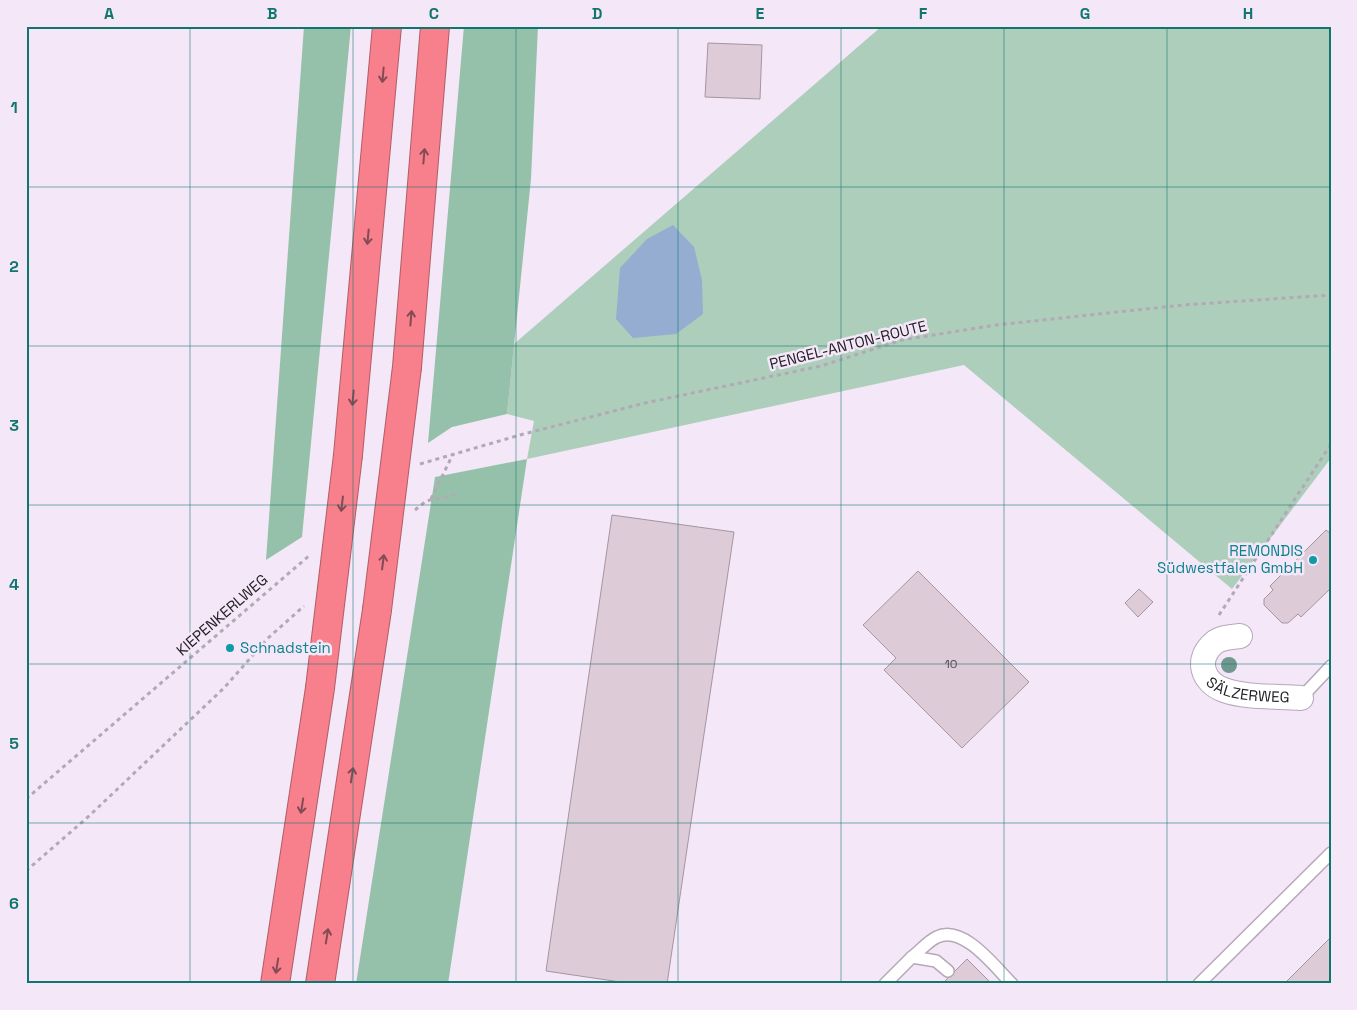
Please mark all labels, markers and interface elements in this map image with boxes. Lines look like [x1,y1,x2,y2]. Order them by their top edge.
text: A [104,3,114,24]
text: B [267,3,277,24]
text: C [429,3,439,24]
text: D [592,3,602,24]
text: E [756,3,765,24]
text: F [919,3,928,24]
text: G [1080,3,1090,24]
text: H [1243,3,1253,24]
one-way arrow [378,67,388,83]
text: 1 [10,97,18,118]
one-way arrow [419,149,429,165]
one-way arrow [363,228,373,244]
text: 2 [9,256,19,277]
one-way arrow [406,311,415,327]
street label: PENGEL-ANTON-ROUTE [767,316,928,373]
one-way arrow [348,390,358,406]
text: 3 [9,415,19,436]
one-way arrow [337,495,347,511]
place label: REMONDIS Südwestfalen GmbH [1157,541,1303,577]
one-way arrow [378,554,388,570]
marker: REMONDIS Südwestfalen GmbH [1307,554,1319,566]
street label: KIEPENKERLWEG [172,570,271,659]
text: 4 [9,574,19,595]
place label: Schnadstein [240,638,331,657]
marker: Schnadstein [224,642,236,654]
house number: 10 [945,656,957,672]
street label: SÄLZERWEG [1202,672,1290,706]
text: 5 [9,733,19,754]
one-way arrow [347,767,357,783]
one-way arrow [297,797,307,813]
text: 6 [9,893,19,914]
one-way arrow [323,928,333,944]
one-way arrow [272,958,282,974]

